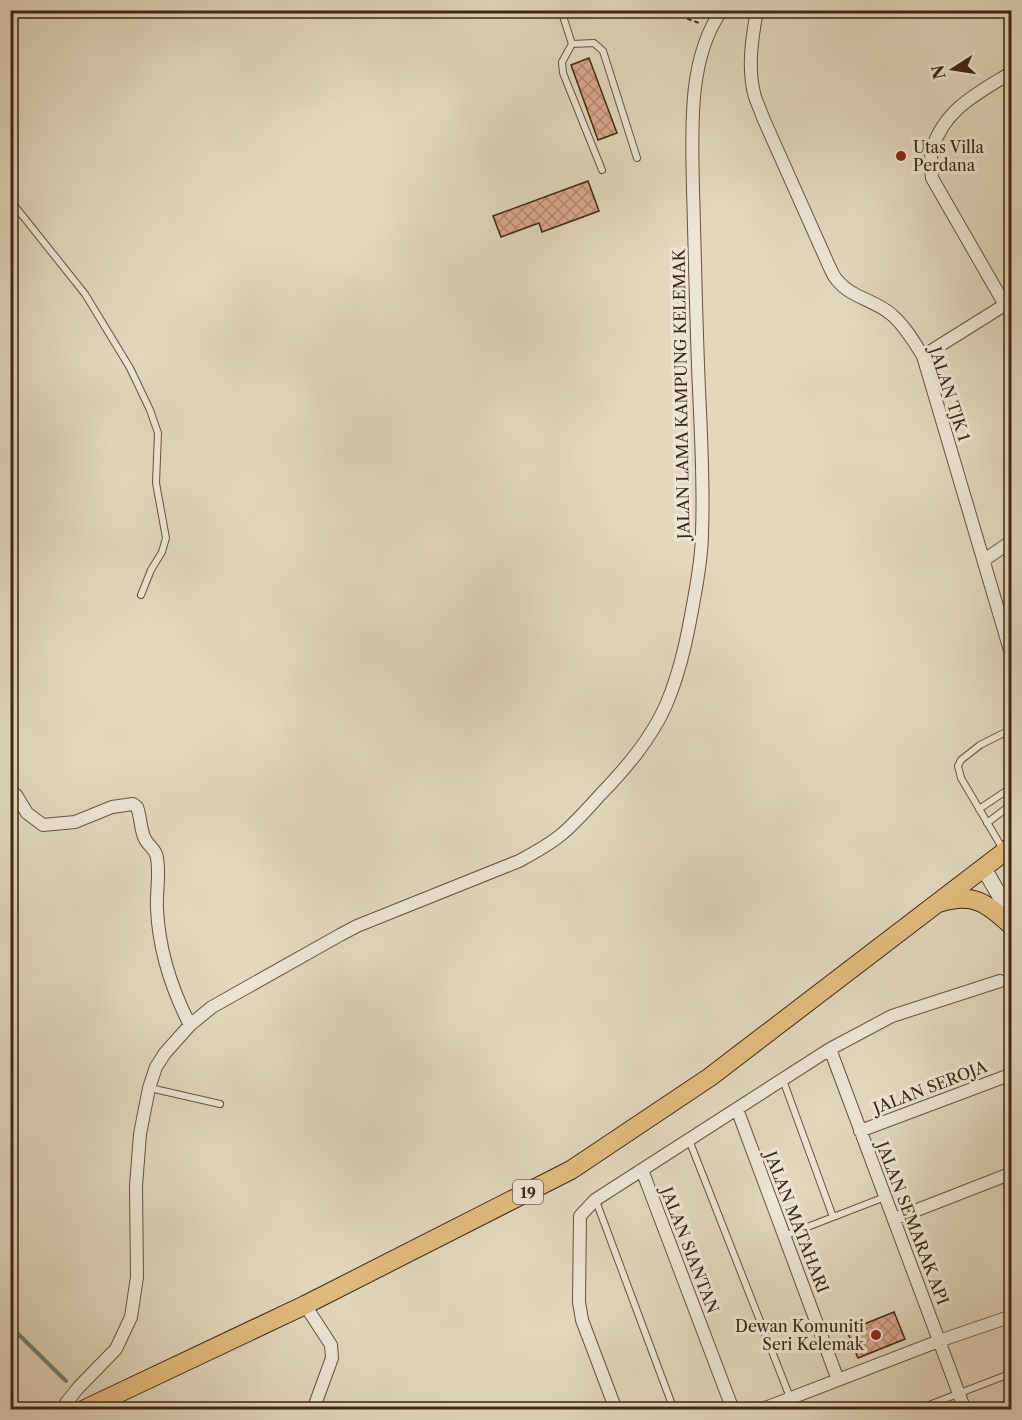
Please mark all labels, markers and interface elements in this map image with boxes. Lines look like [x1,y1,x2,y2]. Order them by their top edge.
north arrow [923,39,983,99]
text: N [927,63,950,81]
place label: Utas Villa Perdana [913,137,985,175]
marker: Utas Villa Perdana [894,149,908,163]
street label: JALAN LAMA KAMPUNG KELEMAK [668,248,694,542]
street label: JALAN TJK 1 [924,342,975,444]
street label: JALAN SEROJA [867,1056,991,1119]
street label: JALAN SEMARAK API [871,1136,953,1308]
street label: JALAN MATAHARI [760,1146,833,1296]
road number: 19 [513,1180,543,1204]
street label: JALAN SIANTAN [656,1181,723,1316]
place label: Dewan Komuniti Seri Kelemak [735,1316,865,1354]
marker: Dewan Komuniti Seri Kelemak [869,1328,883,1342]

